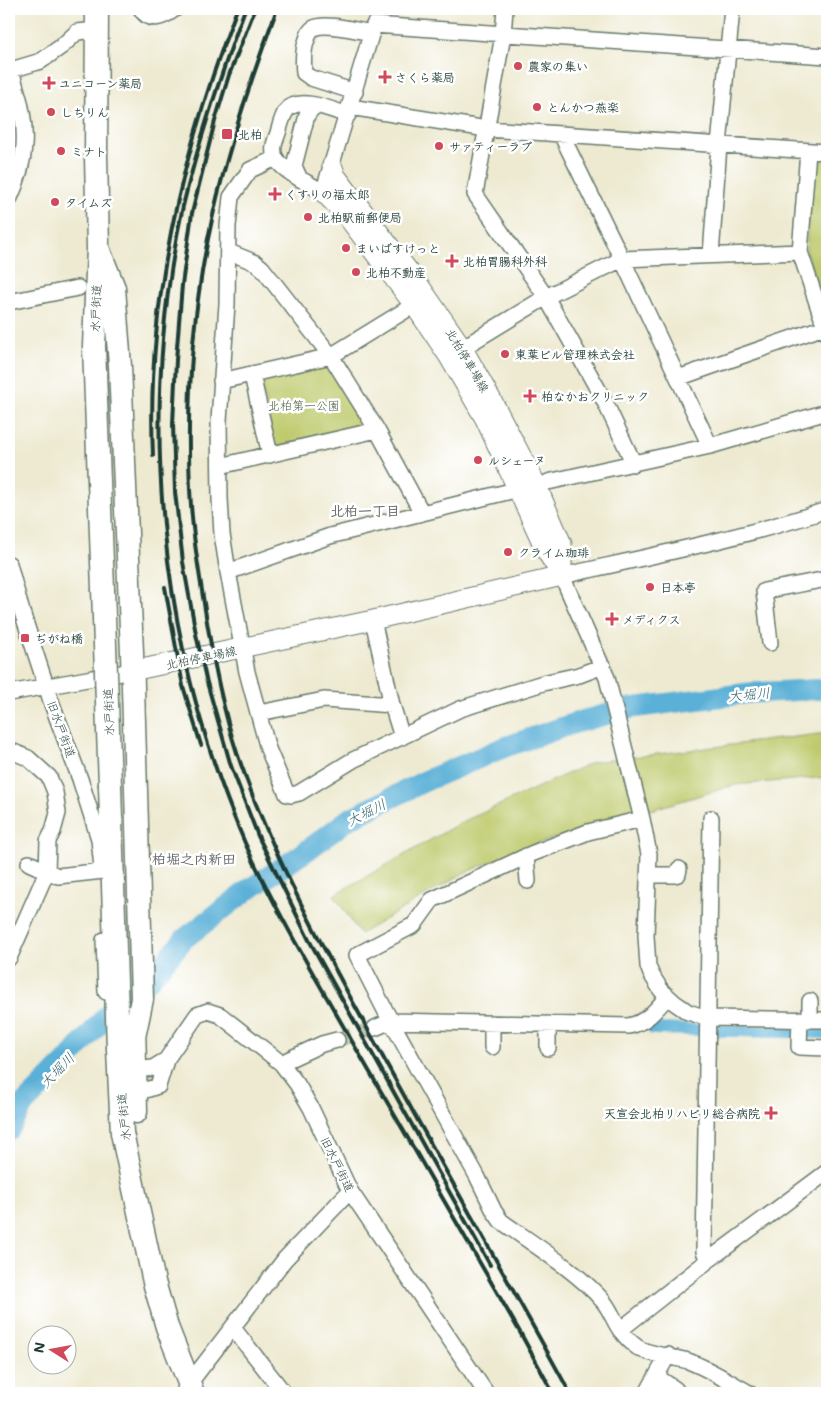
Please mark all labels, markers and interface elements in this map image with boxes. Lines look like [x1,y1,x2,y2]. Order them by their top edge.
place label: 農家の集い [528,58,588,74]
marker: 農家の集い [512,60,524,72]
place label: さくら薬局 [395,69,455,85]
marker: さくら薬局 [379,71,391,83]
place label: ユニコーン薬局 [59,75,142,91]
marker: ユニコーン薬局 [43,77,55,89]
place label: とんかつ燕楽 [547,99,619,115]
marker: とんかつ燕楽 [531,101,543,113]
place label: しちりん [61,104,109,120]
marker: しちりん [45,106,57,118]
place label: 北柏 [238,126,262,142]
marker: 北柏 [220,127,234,141]
place label: サァティーラブ [449,138,532,154]
marker: サァティーラブ [433,140,445,152]
place label: ミナト [71,143,107,159]
marker: ミナト [55,145,67,157]
place label: くすりの福太郎 [285,186,369,202]
marker: くすりの福太郎 [269,188,281,200]
place label: タイムズ [65,194,112,210]
marker: タイムズ [49,196,61,208]
place label: 北柏駅前郵便局 [318,209,402,225]
marker: 北柏駅前郵便局 [302,211,314,223]
place label: まいばすけっと [356,240,440,256]
marker: まいばすけっと [340,242,352,254]
place label: 北柏胃腸科外科 [463,253,547,269]
marker: 北柏胃腸科外科 [445,254,459,268]
place label: 北柏不動産 [366,264,426,280]
marker: 北柏不動産 [350,266,362,278]
street label: 水戸街道 [86,284,104,332]
street label: 北柏停車場線 [443,325,493,395]
place label: 東葉ビル管理株式会社 [515,346,635,362]
marker: 東葉ビル管理株式会社 [499,348,511,360]
place label: 柏なかおクリニック [541,388,649,404]
marker: 柏なかおクリニック [523,389,537,403]
park label: 北柏第一公園 [268,397,340,413]
place label: ルシェーヌ [488,452,546,468]
marker: ルシェーヌ [472,454,484,466]
district label: 北柏一丁目 [330,501,400,520]
place label: クライム珈琲 [518,544,589,560]
marker: クライム珈琲 [502,546,514,558]
place label: 日本亭 [660,579,696,595]
marker: 日本亭 [644,581,656,593]
place label: メディクス [622,611,681,627]
marker: メディクス [606,613,618,625]
place label: ぢがね橋 [35,630,83,646]
marker: ぢがね橋 [19,632,31,644]
street label: 北柏停車場線 [164,642,238,672]
water label: 大堀川 [727,683,771,705]
street label: 水戸街道 [99,688,117,736]
street label: 旧水戸街道 [44,698,80,760]
water label: 大堀川 [343,794,389,830]
district label: 柏堀之内新田 [152,849,236,868]
water label: 大堀川 [36,1048,78,1092]
street label: 水戸街道 [113,1092,133,1142]
place label: 天宣会北柏リハビリ総合病院 [604,1105,760,1121]
marker: 天宣会北柏リハビリ総合病院 [764,1106,778,1120]
street label: 旧水戸街道 [318,1134,358,1194]
north arrow [28,1324,78,1374]
text: N [28,1340,49,1354]

